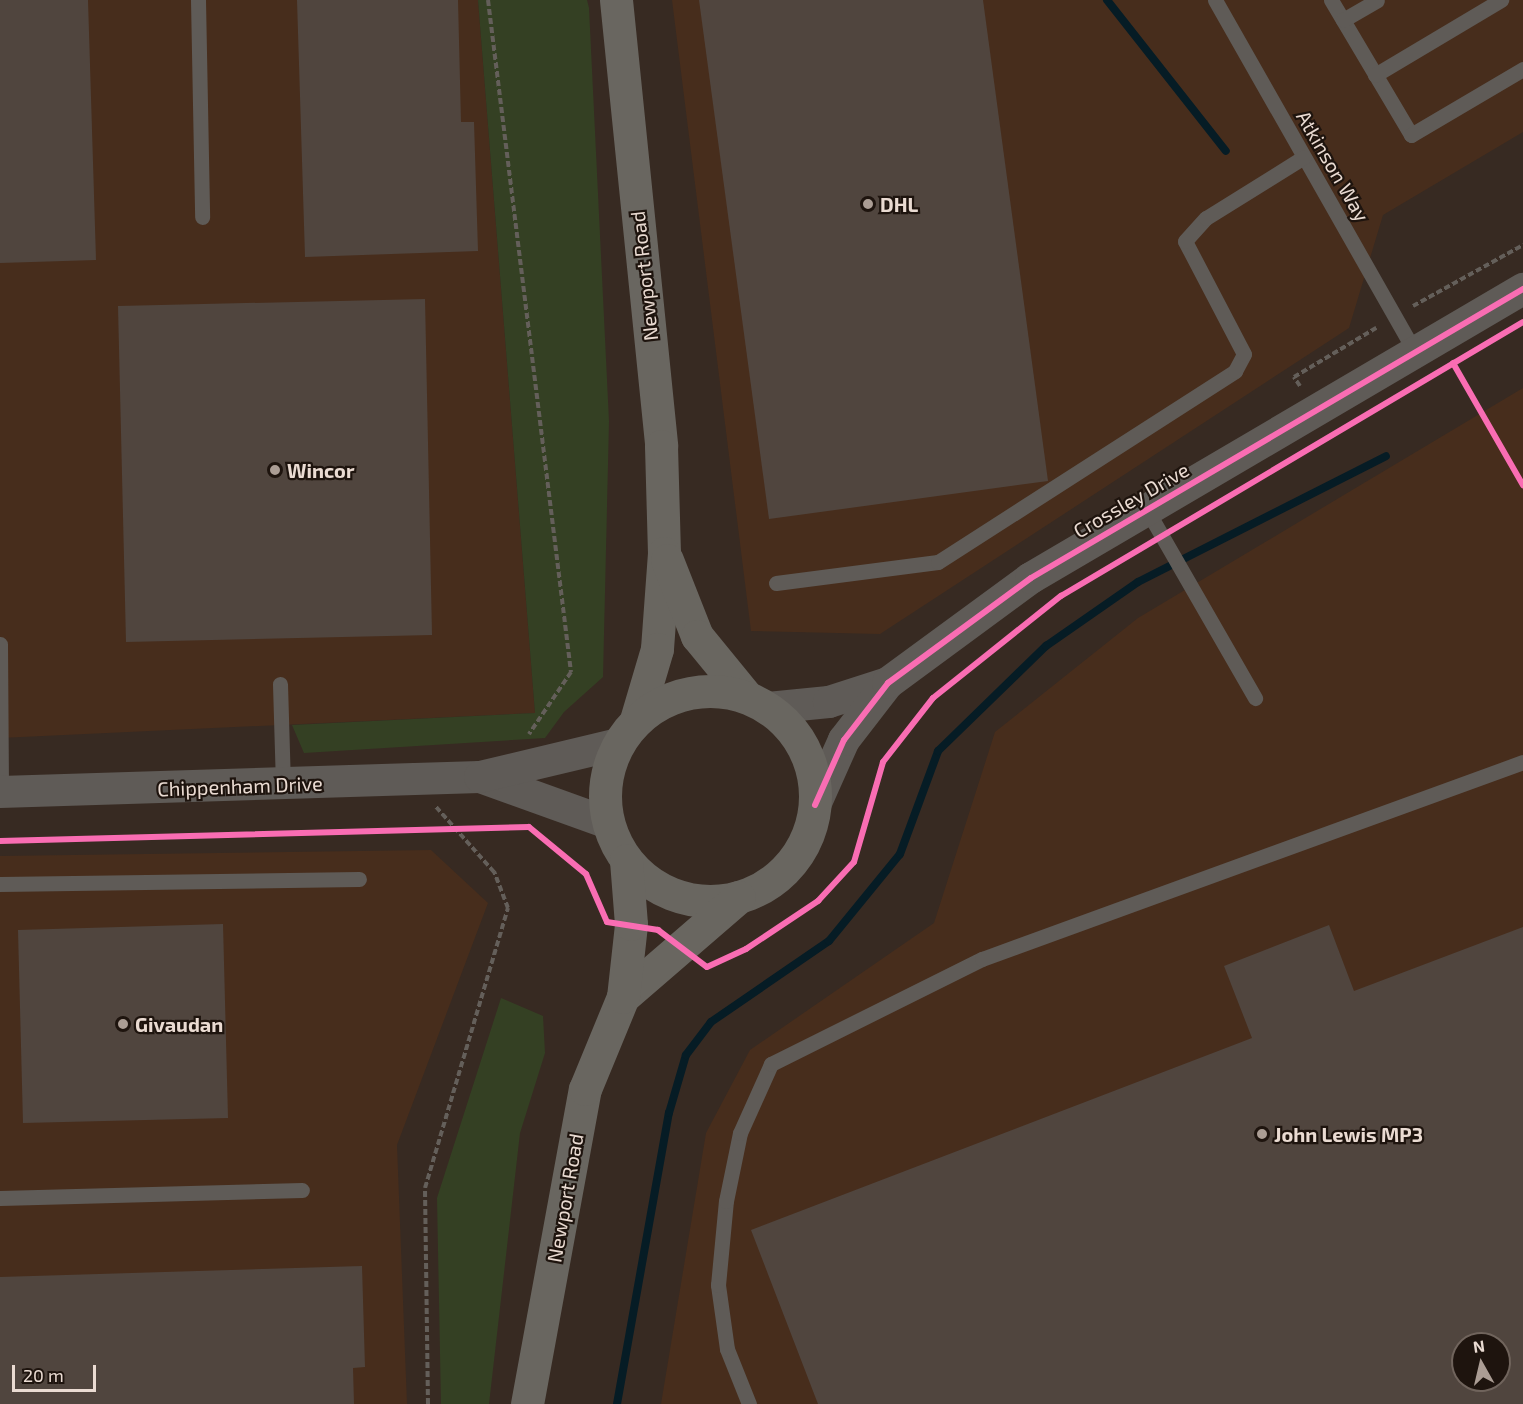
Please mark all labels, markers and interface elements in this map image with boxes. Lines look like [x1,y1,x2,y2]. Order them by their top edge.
street label: Atkinson Way [1291,106,1375,226]
place label: DHL [880,192,918,216]
marker: DHL [861,197,875,211]
street label: Newport Road [625,210,663,342]
street label: Crossley Drive [1069,457,1193,543]
place label: Wincor [287,458,354,482]
marker: Wincor [268,463,282,477]
street label: Chippenham Drive [157,771,323,801]
place label: Givaudan [135,1012,223,1036]
marker: Givaudan [116,1017,130,1031]
place label: John Lewis MP3 [1274,1122,1423,1146]
marker: John Lewis MP3 [1255,1127,1269,1141]
street label: Newport Road [542,1132,588,1264]
north arrow [1451,1332,1511,1392]
text: N [1472,1335,1486,1356]
scale bar [15,1353,99,1391]
text: 20 m [23,1364,64,1386]

